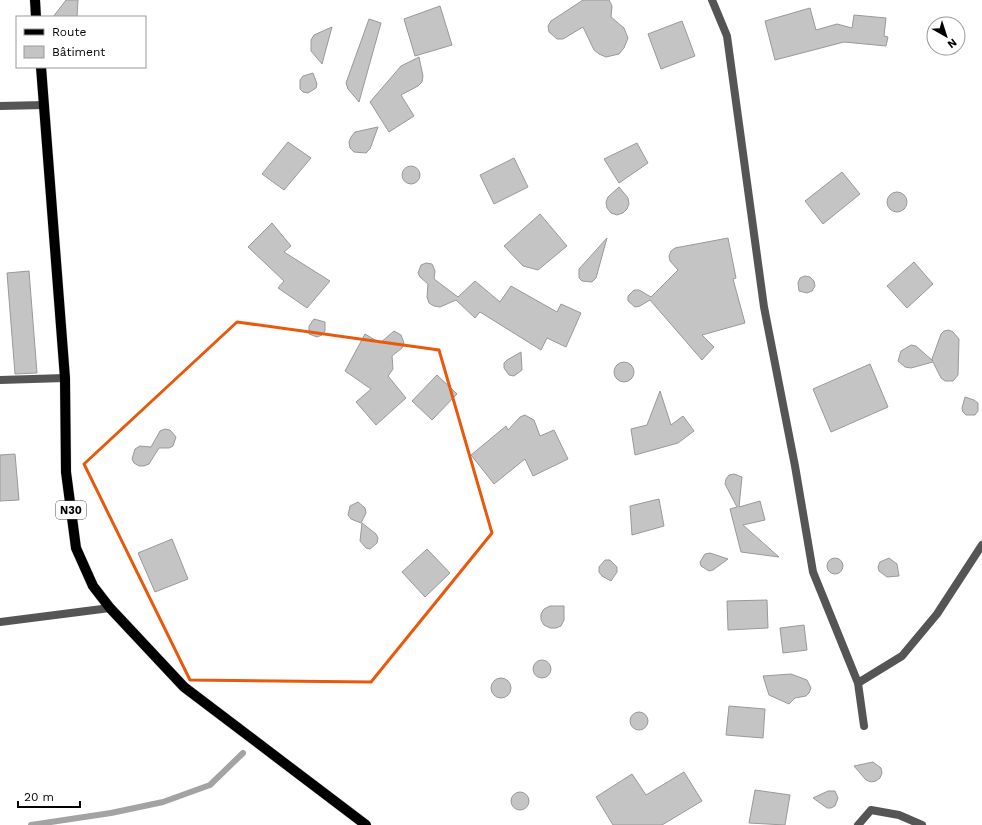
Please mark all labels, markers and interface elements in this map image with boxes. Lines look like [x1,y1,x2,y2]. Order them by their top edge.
legend [16,16,146,68]
north arrow [926,16,966,56]
text: Route [52,25,86,39]
text: N [945,36,959,51]
text: Bâtiment [52,45,105,59]
road number: N30 [56,501,86,519]
scale bar [18,783,80,809]
text: 20 m [24,790,54,804]

